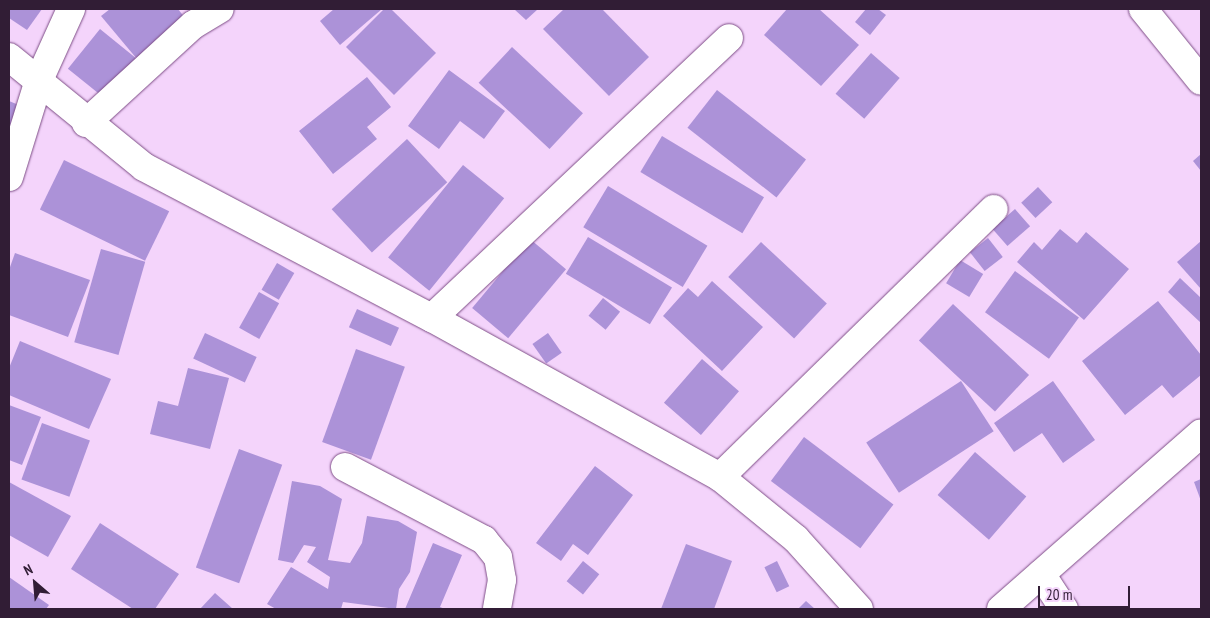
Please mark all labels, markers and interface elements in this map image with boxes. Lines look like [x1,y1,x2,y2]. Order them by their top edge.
north arrow [10,558,60,608]
text: N [21,560,36,579]
scale bar [1040,576,1132,608]
text: 20 m [1046,585,1072,604]

